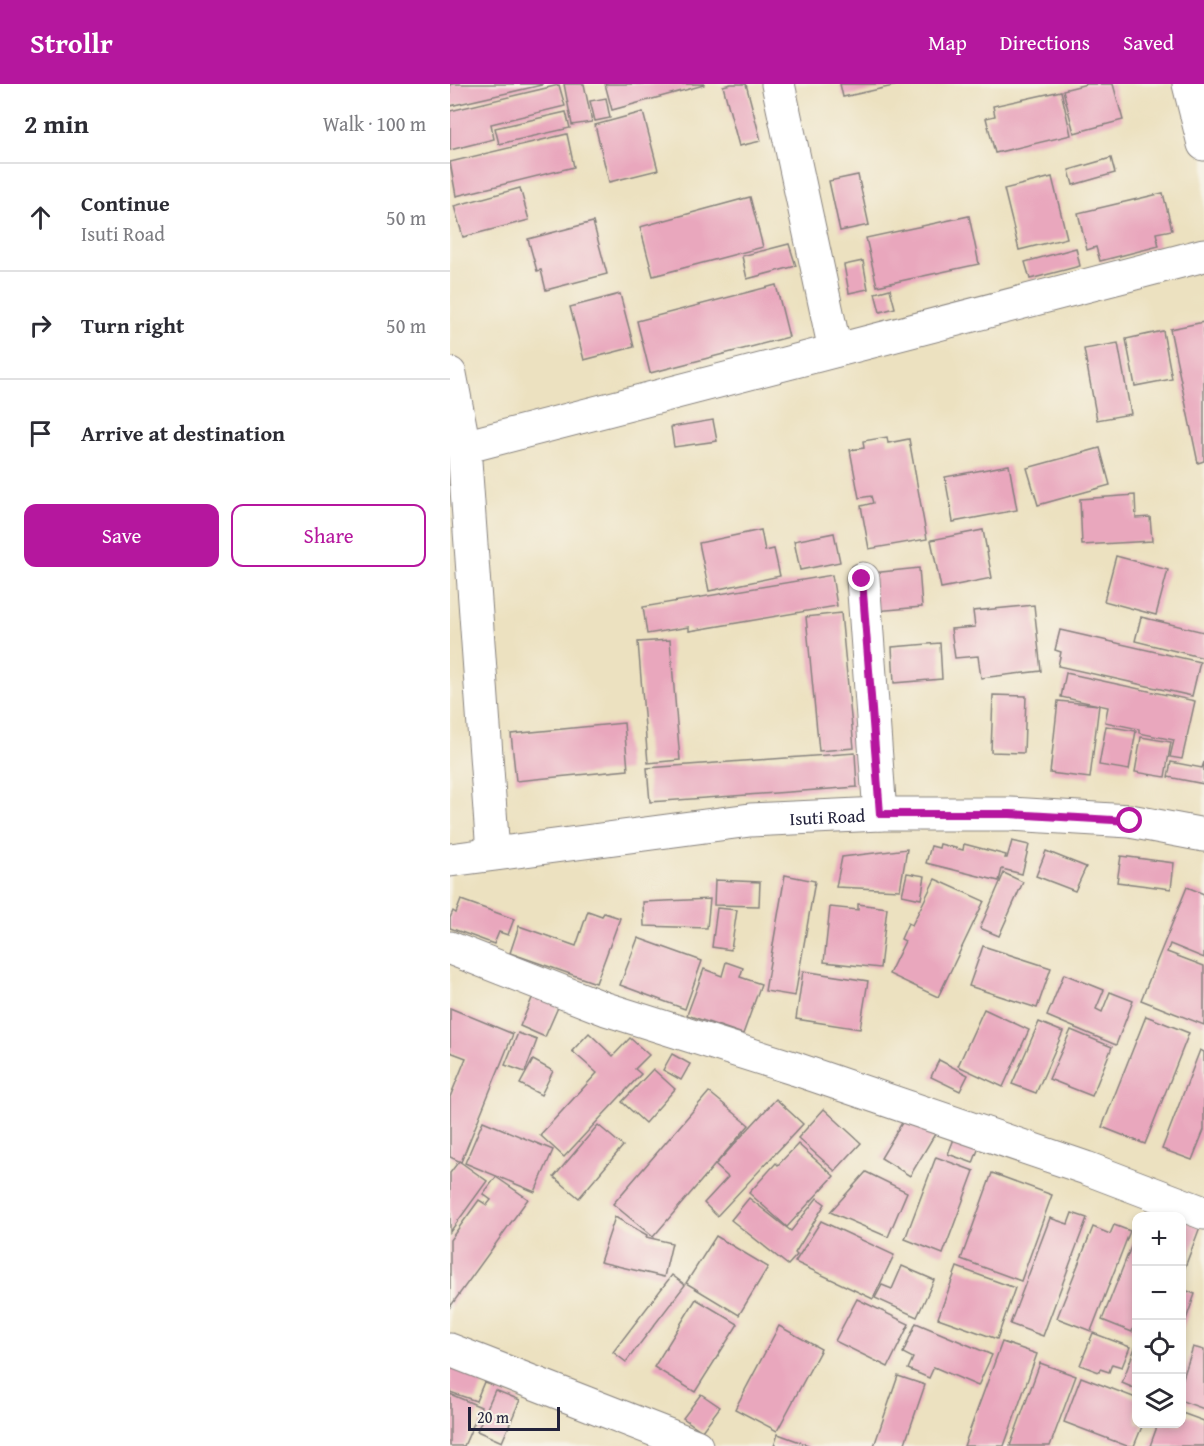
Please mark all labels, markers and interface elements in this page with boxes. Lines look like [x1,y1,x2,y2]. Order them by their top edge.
text: Strollr [30,22,113,63]
text: Map [928,27,967,58]
text: Directions [1000,27,1090,58]
text: Saved [1123,27,1174,58]
text: 2 min [24,104,89,143]
text: Walk · 100 m [323,109,426,138]
text: Continue [81,187,170,219]
icon: ahead [24,201,57,234]
text: 50 m [386,203,426,232]
text: Isuti Road [81,219,165,248]
icon: right [24,309,57,342]
text: Turn right [81,309,184,341]
text: 50 m [386,311,426,340]
icon: arrive [24,417,57,450]
text: Arrive at destination [81,417,285,449]
button: Save [24,504,219,567]
button: Share [231,504,426,567]
route end [848,565,874,591]
street label: Isuti Road [789,801,866,832]
route start [1116,807,1142,833]
map controls [1132,1212,1186,1428]
button: + [1132,1212,1186,1266]
button: − [1132,1266,1186,1320]
button: locate [1132,1320,1186,1374]
button: layers [1132,1374,1186,1428]
scale bar [468,1404,560,1432]
text: 20 m [477,1405,509,1429]

